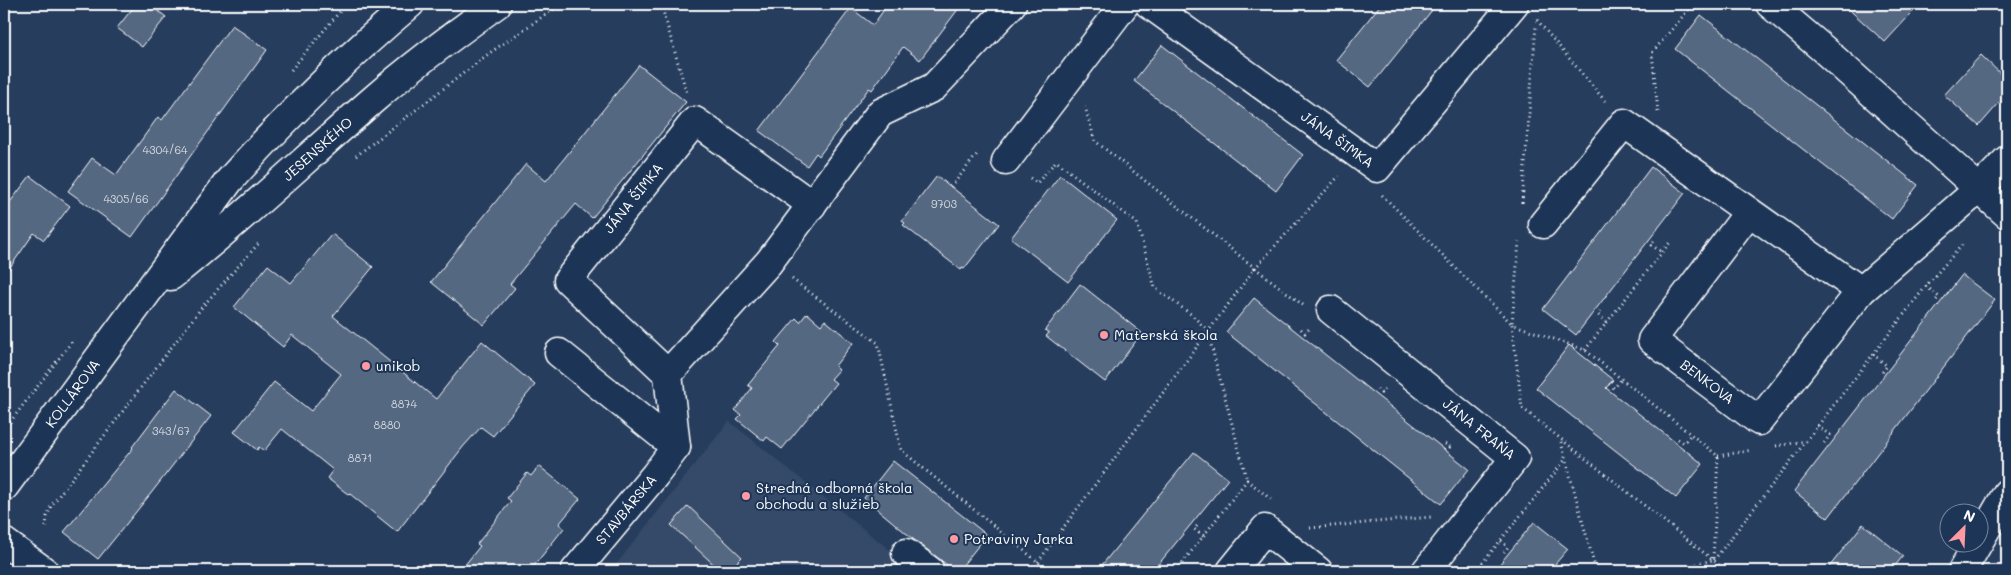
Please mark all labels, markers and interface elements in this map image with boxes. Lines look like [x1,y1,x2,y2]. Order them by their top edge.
street label: JÁNA ŠIMKA [1297,106,1378,172]
street label: JESENSKÉHO [278,112,356,185]
house number: 4304/64 [142,142,188,157]
street label: JÁNA ŠIMKA [599,159,667,237]
house number: 4305/66 [103,191,149,206]
house number: 9703 [931,196,957,211]
place label: Materská škola [1114,325,1218,344]
marker: Materská škola [1098,329,1110,341]
street label: KOLLÁROVA [41,355,104,431]
street label: BENKOVA [1677,355,1739,408]
place label: unikob [376,356,420,375]
marker: unikob [360,360,372,372]
street label: JÁNA FRAŇA [1439,394,1520,464]
house number: 8874 [391,396,417,411]
house number: 8880 [374,417,401,432]
house number: 343/67 [152,423,190,438]
house number: 8871 [348,450,372,465]
street label: STAVBÁRSKA [591,470,661,548]
place label: Stredná odborná škola obchodu a služieb [756,478,913,513]
marker: Stredná odborná škola obchodu a služieb [740,490,752,502]
north arrow [1938,502,1988,552]
text: N [1961,505,1978,527]
place label: Potraviny Jarka [964,529,1074,548]
marker: Potraviny Jarka [948,533,960,545]

